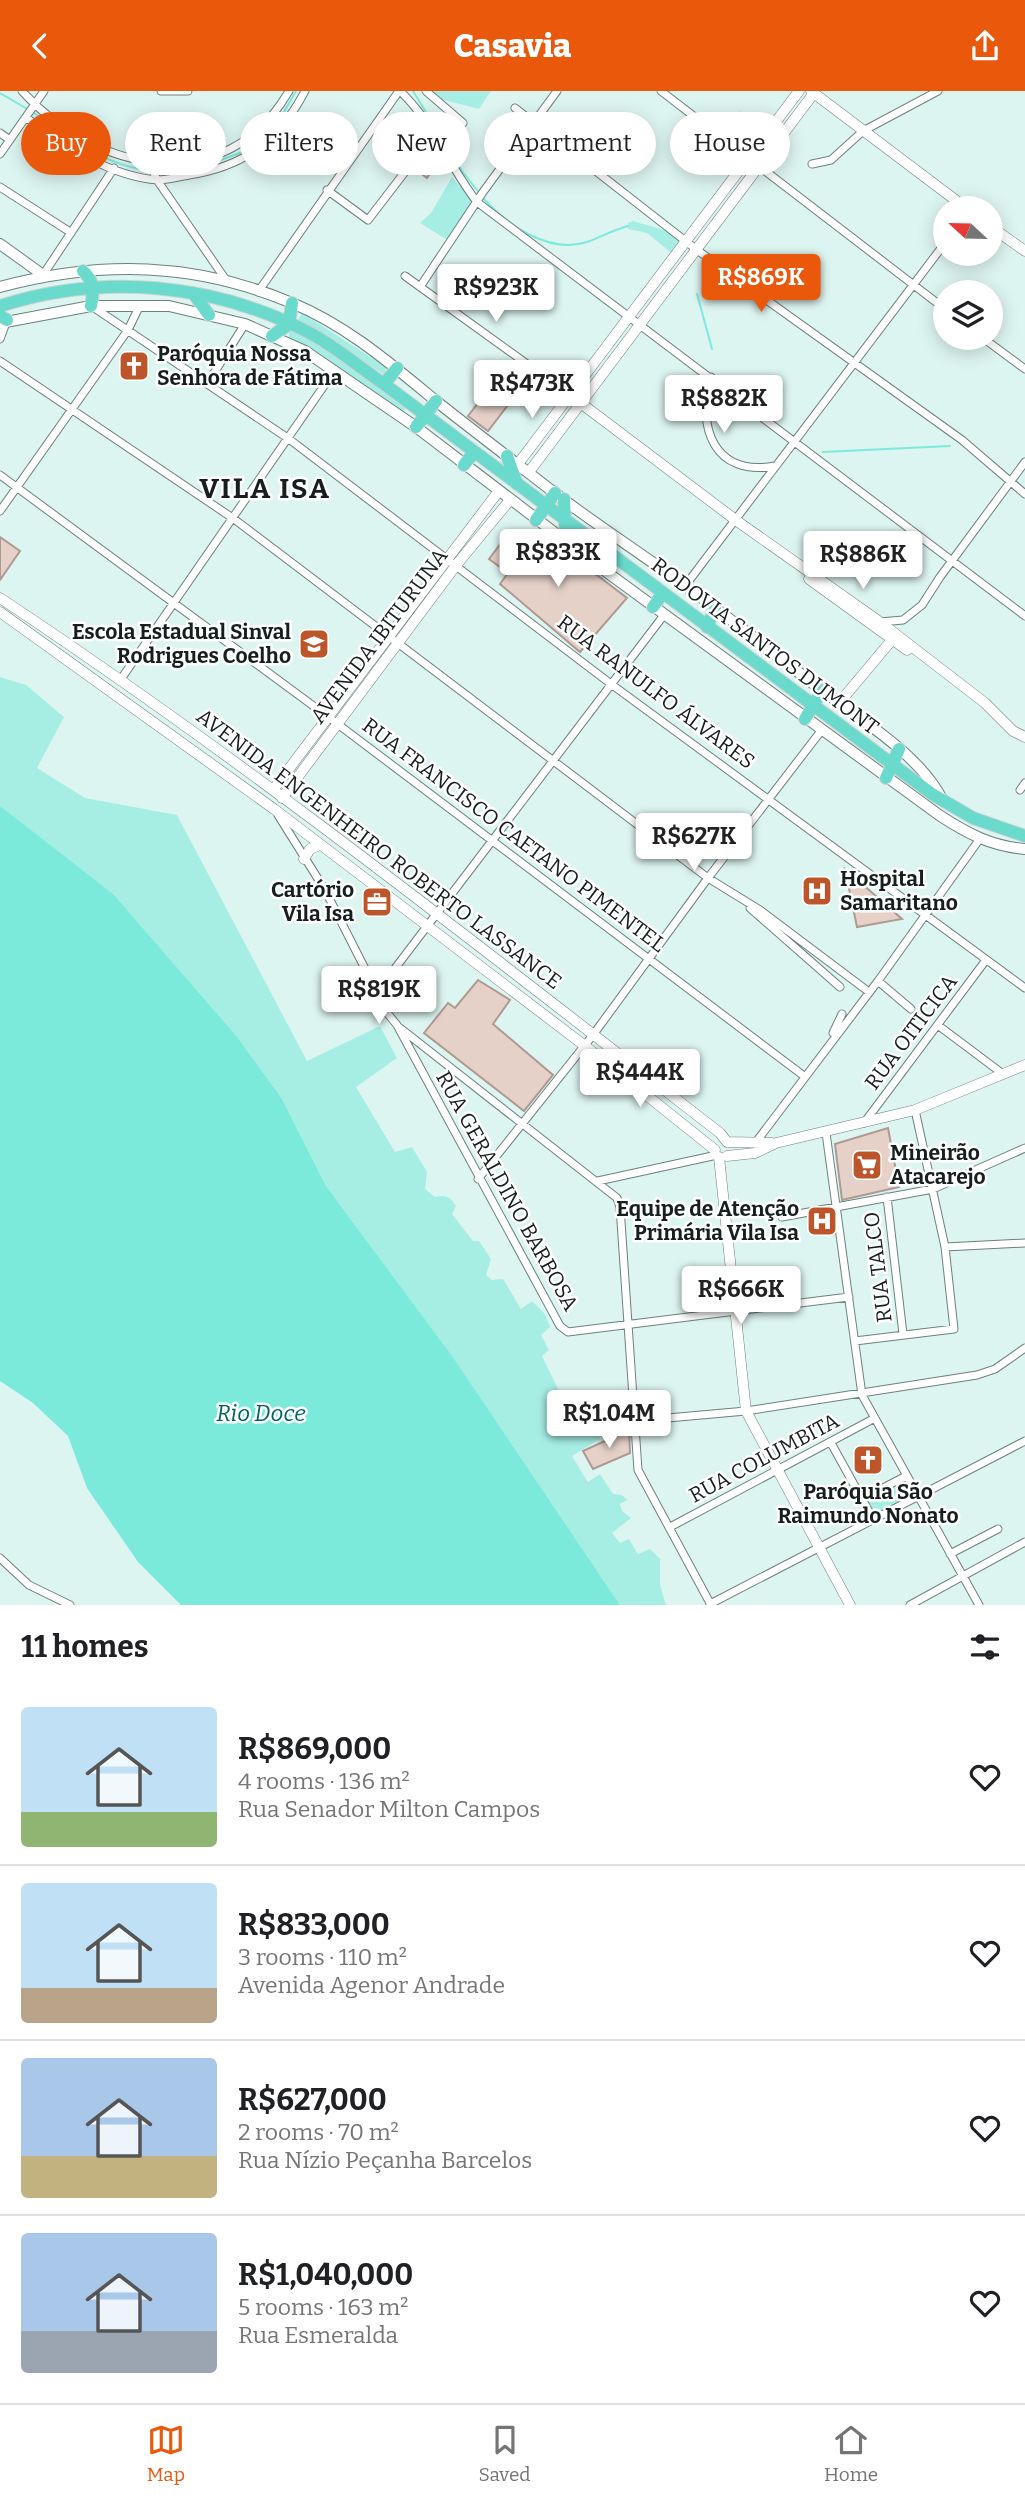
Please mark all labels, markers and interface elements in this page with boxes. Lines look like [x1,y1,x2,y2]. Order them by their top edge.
icon: back [21,27,59,65]
text: Casavia [454,27,571,65]
icon: share [966,27,1004,65]
chip: Buy [21,112,111,175]
chip: Rent [125,112,226,175]
chip: Filters [240,112,358,175]
chip: New [372,112,470,175]
chip: Apartment [484,112,656,175]
chip: House [670,112,790,175]
north arrow [933,196,1003,266]
map controls [933,196,1003,350]
pin: R$869K [704,255,818,314]
text: R$869K [718,263,804,291]
pin: R$923K [439,265,553,324]
text: R$923K [453,273,539,301]
button: layers [933,280,1003,350]
place label: Paróquia Nossa Senhora de Fátima [157,341,343,391]
church icon: Paróquia Nossa Senhora de Fátima [117,349,151,383]
pin: R$473K [475,361,589,420]
text: R$473K [490,369,574,397]
pin: R$882K [667,375,781,435]
text: R$882K [681,384,767,412]
district label: VILA ISA [199,472,331,505]
pin: R$833K [501,529,615,589]
pin: R$886K [806,531,920,591]
text: R$833K [516,538,600,566]
text: R$886K [819,540,907,568]
street label: AVENIDA IBITURUNA [305,543,453,729]
street label: RODOVIA SANTOS DUMONT [646,552,884,740]
street label: RUA RANULFO ÁLVARES [552,609,760,775]
place label: Escola Estadual Sinval Rodrigues Coelho [72,619,291,669]
school or university icon: Escola Estadual Sinval Rodrigues Coelho [297,627,331,661]
street label: AVENIDA ENGENHEIRO ROBERTO LASSANCE [191,703,567,995]
street label: RUA FRANCISCO CAETANO PIMENTEL [357,712,671,958]
pin: R$627K [637,813,751,873]
text: R$627K [652,822,736,850]
place label: Hospital Samaritano [840,866,958,916]
hospital icon: Hospital Samaritano [800,874,834,908]
place label: Cartório Vila Isa [271,877,354,927]
office icon: Cartório Vila Isa [360,885,394,919]
pin: R$819K [322,967,436,1026]
street label: RUA OITICICA [859,969,963,1095]
text: R$819K [337,975,421,1003]
pin: R$444K [583,1049,697,1109]
text: R$444K [596,1058,684,1086]
street label: RUA GERALDINO BARBOSA [430,1067,584,1315]
place label: Mineirão Atacarejo [890,1140,986,1190]
supermarket icon: Mineirão Atacarejo [850,1148,884,1182]
place label: Equipe de Atenção Primária Vila Isa [616,1196,799,1246]
hospital icon: Equipe de Atenção Primária Vila Isa [805,1204,839,1238]
street label: RUA TALCO [858,1210,898,1324]
pin: R$666K [684,1267,798,1326]
text: R$666K [698,1275,784,1303]
pin: R$1.04M [544,1391,674,1450]
water label: Rio Doce [216,1399,306,1427]
text: R$1.04M [563,1399,655,1427]
street label: RUA COLUMBITA [685,1407,844,1508]
church icon: Paróquia São Raimundo Nonato [851,1443,885,1477]
place label: Paróquia São Raimundo Nonato [777,1479,959,1529]
icon: filters [966,1628,1004,1666]
text: 11 homes [21,1629,149,1665]
text: R$869,000 [238,1731,391,1767]
icon: home [77,1735,161,1819]
icon: heart [966,1758,1004,1796]
text: 4 rooms · 136 m² [238,1767,410,1795]
text: Rua Senador Milton Campos [238,1795,540,1823]
text: R$833,000 [238,1907,390,1943]
icon: home [77,1911,161,1995]
icon: heart [966,1934,1004,1972]
text: 3 rooms · 110 m² [238,1943,407,1971]
text: Avenida Agenor Andrade [238,1971,505,1999]
text: R$627,000 [238,2082,387,2118]
icon: home [77,2086,161,2170]
icon: heart [966,2109,1004,2147]
text: 2 rooms · 70 m² [238,2118,399,2146]
text: Rua Nízio Peçanha Barcelos [238,2146,532,2174]
text: R$1,040,000 [238,2257,413,2293]
icon: home [77,2261,161,2345]
icon: heart [966,2284,1004,2322]
text: 5 rooms · 163 m² [238,2293,408,2321]
text: Rua Esmeralda [238,2321,398,2349]
tab: Map [147,2421,185,2486]
tab: Saved [478,2421,531,2486]
tab: Home [824,2421,878,2486]

